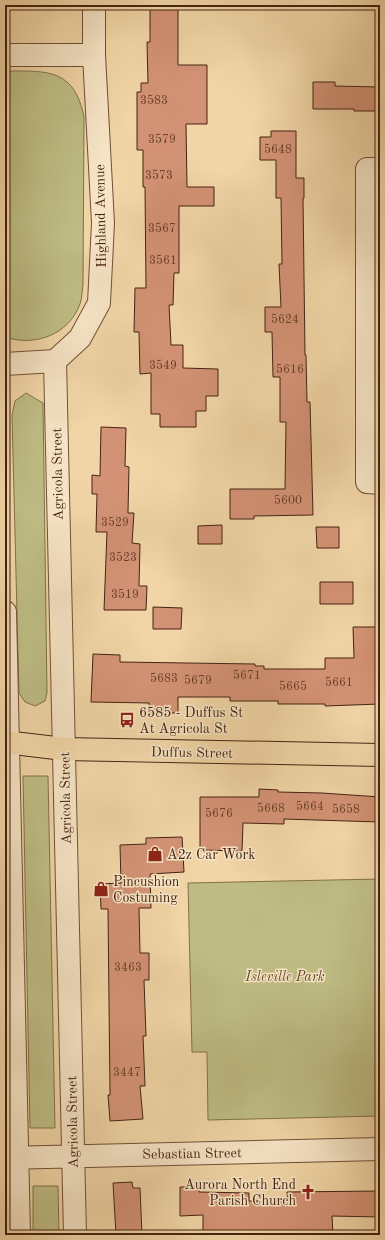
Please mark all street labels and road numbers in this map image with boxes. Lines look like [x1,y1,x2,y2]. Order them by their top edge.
street label: Highland Avenue [93,164,109,268]
street label: Agricola Street [50,428,66,520]
street label: Duffus Street [151,745,233,761]
street label: Agricola Street [58,752,74,844]
street label: Agricola Street [65,1076,81,1168]
street label: Sebastian Street [142,1146,242,1162]

